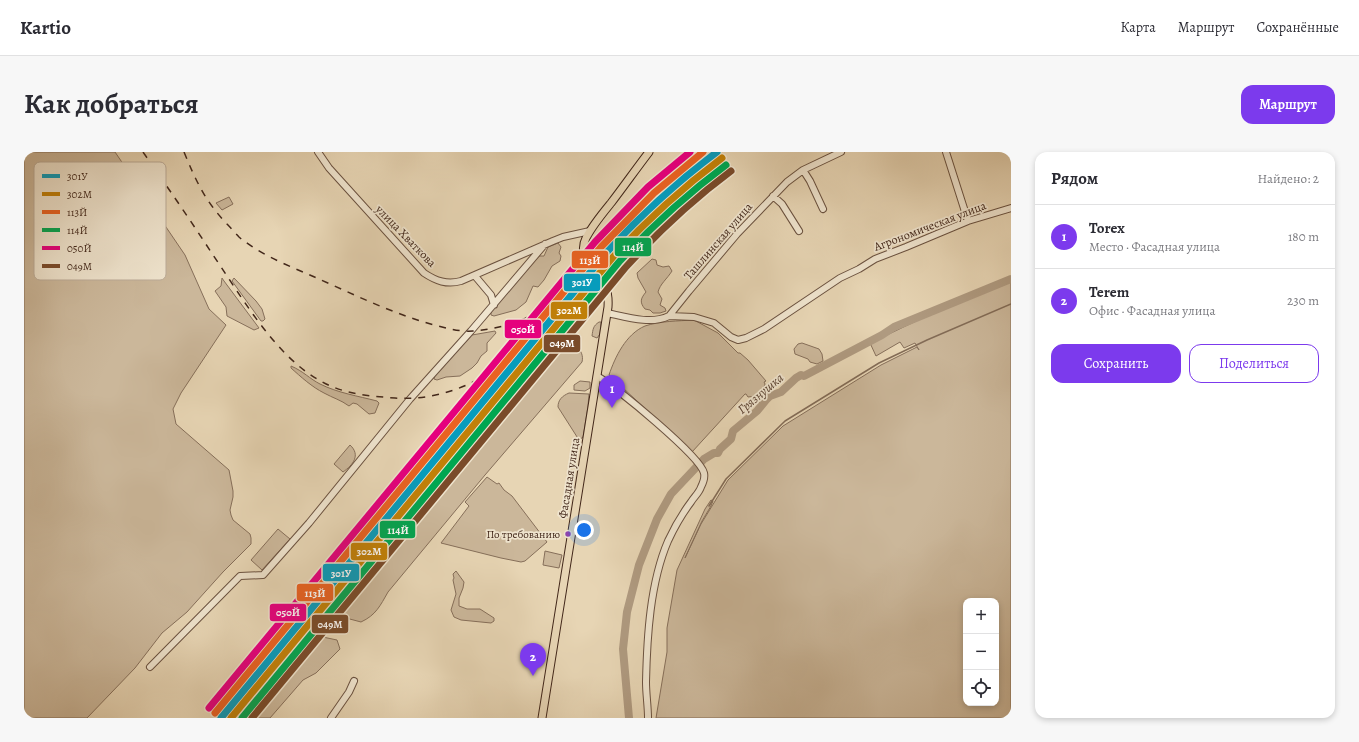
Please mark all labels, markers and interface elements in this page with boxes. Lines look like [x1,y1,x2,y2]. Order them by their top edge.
text: Kartio [20,15,71,41]
text: Карта [1121,18,1156,37]
text: Маршрут [1178,18,1234,37]
text: Сохранённые [1256,18,1339,37]
text: Как добраться [24,85,199,123]
button: Маршрут [1241,85,1335,124]
legend [34,162,166,280]
text: Рядом [1051,167,1098,190]
text: 301У [67,169,88,184]
text: Найдено: 2 [1258,170,1319,187]
text: 302М [67,187,92,202]
street label: Агрономическая улица [871,197,989,255]
street label: Ташлинская улица [680,199,756,283]
street label: улица Хваткова [372,201,440,271]
text: 113Й [67,205,87,220]
text: Torex [1089,218,1125,238]
text: 114Й [67,223,88,238]
text: 1 [1062,228,1066,245]
text: 180 m [1288,228,1319,245]
line badge: 114Й [614,237,652,257]
text: Место · Фасадная улица [1089,238,1220,255]
text: 114Й [622,240,644,255]
text: 050Й [67,241,92,256]
line badge: 113Й [571,250,609,269]
text: 113Й [580,253,600,268]
text: 049М [67,259,92,274]
line badge: 301У [563,273,601,292]
text: 301У [572,275,593,290]
text: Terem [1089,282,1129,302]
text: 2 [1061,292,1067,309]
text: 230 m [1287,292,1319,309]
line badge: 302М [550,301,588,320]
text: Офис · Фасадная улица [1089,302,1216,319]
text: 302М [557,303,581,318]
line badge: 050Й [504,319,542,339]
text: 050Й [511,322,535,337]
line badge: 049М [543,334,581,353]
text: 049М [549,336,575,351]
button: Сохранить [1051,344,1181,383]
button: Поделиться [1189,344,1319,383]
water label: Грязнушка [734,369,787,418]
pin: 1 [599,375,625,408]
street label: Фасадная улица [555,436,583,520]
line badge: 114Й [379,520,416,539]
your location [574,520,594,540]
text: 114Й [387,523,409,538]
place label: По требованию [486,527,560,542]
marker: По требованию [563,529,573,539]
line badge: 302М [350,542,388,561]
text: 302М [357,544,381,559]
line badge: 301У [322,563,360,582]
text: 301У [331,566,352,581]
line badge: 113Й [296,583,334,602]
text: 113Й [305,586,325,601]
map controls [963,598,999,706]
button: + [963,598,999,634]
line badge: 050Й [269,603,307,622]
text: 050Й [276,605,300,620]
line badge: 049М [311,614,349,634]
text: 049М [317,617,343,632]
button: − [963,634,999,670]
pin: 2 [520,643,546,676]
button: locate [963,670,999,706]

